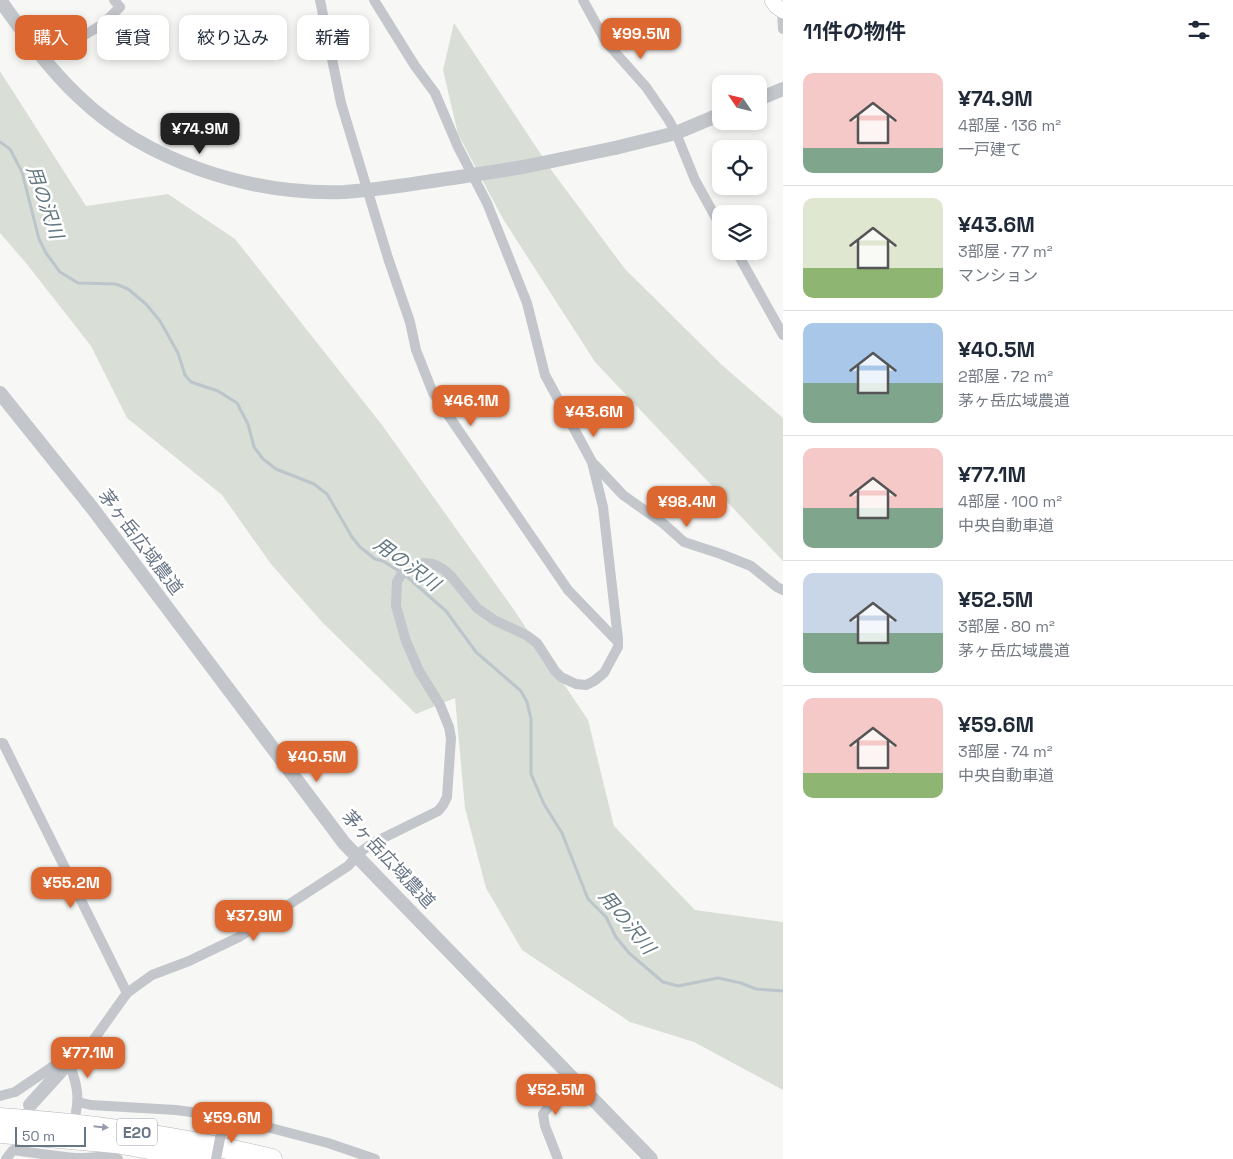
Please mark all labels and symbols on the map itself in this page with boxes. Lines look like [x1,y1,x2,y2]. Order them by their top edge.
pin: ¥99.5M [600,18,682,60]
north arrow [712,75,768,130]
pin: ¥74.9M [159,112,241,155]
water label: 用の沢川 [21,162,70,244]
pin: ¥46.1M [430,384,512,427]
pin: ¥43.6M [553,396,635,438]
street label: 茅ヶ岳広域農道 [94,485,188,599]
pin: ¥98.4M [646,486,728,528]
water label: 用の沢川 [369,532,447,598]
pin: ¥40.5M [276,740,358,783]
street label: 茅ヶ岳広域農道 [338,805,440,913]
pin: ¥55.2M [30,866,112,909]
water label: 用の沢川 [593,885,662,961]
pin: ¥37.9M [213,900,295,942]
pin: ¥77.1M [47,1036,129,1079]
pin: ¥52.5M [515,1074,597,1116]
pin: ¥59.6M [191,1102,273,1144]
road number: E20 [117,1118,157,1146]
one-way arrow [93,1123,109,1131]
scale bar [15,1124,86,1147]

